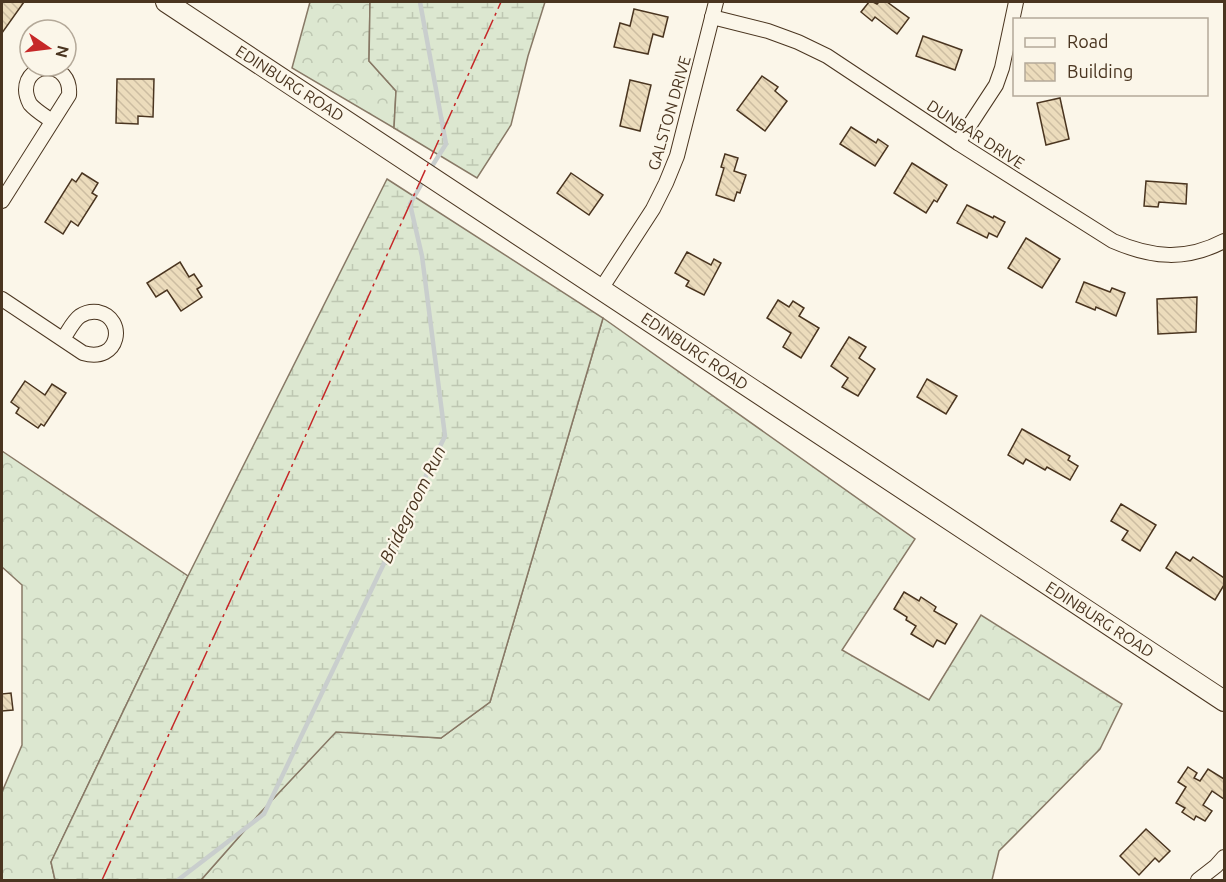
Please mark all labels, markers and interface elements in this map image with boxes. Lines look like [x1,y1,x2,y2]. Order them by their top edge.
north arrow [18,18,78,78]
legend [1013,18,1208,96]
text: Road [1067,31,1109,51]
street label: EDINBURG ROAD [233,41,347,125]
text: N [52,44,73,60]
street label: GALSTON DRIVE [644,54,694,172]
text: Building [1067,61,1133,81]
street label: DUNBAR DRIVE [924,96,1028,172]
street label: EDINBURG ROAD [638,309,752,393]
water label: Bridegroom Run [375,442,449,566]
street label: EDINBURG ROAD [1043,577,1157,661]

